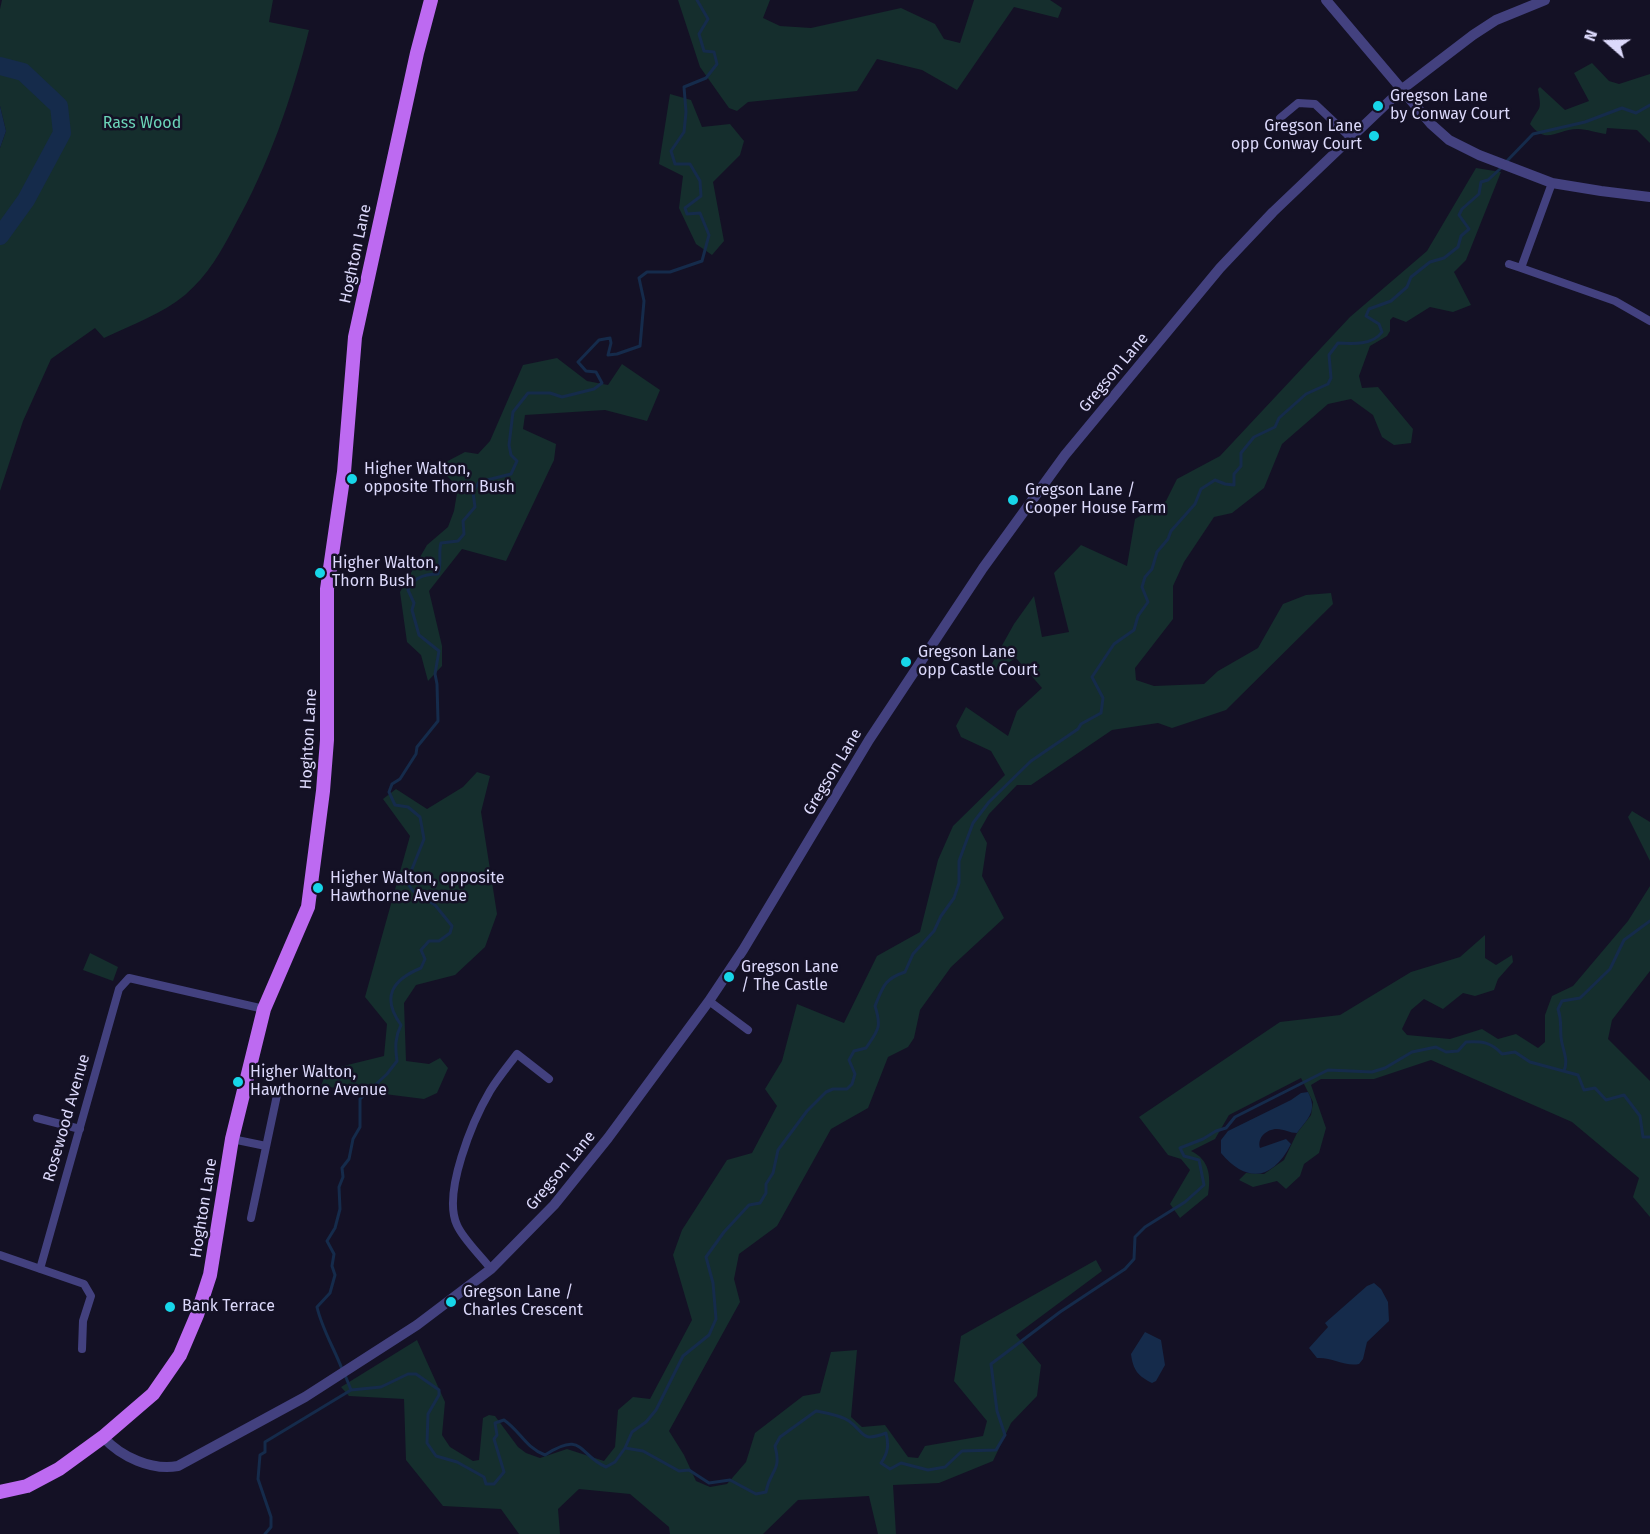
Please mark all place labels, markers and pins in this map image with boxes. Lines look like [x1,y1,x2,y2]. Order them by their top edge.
place label: Gregson Lane by Conway Court [1390,87,1510,125]
marker: Gregson Lane by Conway Court [1371,99,1385,113]
place label: Gregson Lane opp Conway Court [1231,117,1362,155]
marker: Gregson Lane opp Conway Court [1367,129,1381,143]
place label: Higher Walton, opposite Thorn Bush [364,460,515,498]
marker: Higher Walton, opposite Thorn Bush [345,472,359,486]
place label: Gregson Lane / Cooper House Farm [1025,481,1166,519]
marker: Gregson Lane / Cooper House Farm [1006,493,1020,507]
place label: Higher Walton, Thorn Bush [332,554,438,592]
marker: Higher Walton, Thorn Bush [313,566,327,580]
place label: Gregson Lane opp Castle Court [918,643,1038,681]
marker: Gregson Lane opp Castle Court [899,655,913,669]
place label: Higher Walton, opposite Hawthorne Avenue [330,869,504,907]
marker: Higher Walton, opposite Hawthorne Avenue [311,881,325,895]
place label: Gregson Lane / The Castle [741,958,839,996]
marker: Gregson Lane / The Castle [722,970,736,984]
place label: Higher Walton, Hawthorne Avenue [250,1063,387,1101]
marker: Higher Walton, Hawthorne Avenue [231,1075,245,1089]
place label: Gregson Lane / Charles Crescent [463,1283,583,1321]
marker: Gregson Lane / Charles Crescent [444,1295,458,1309]
place label: Bank Terrace [182,1297,275,1317]
marker: Bank Terrace [163,1300,177,1314]

